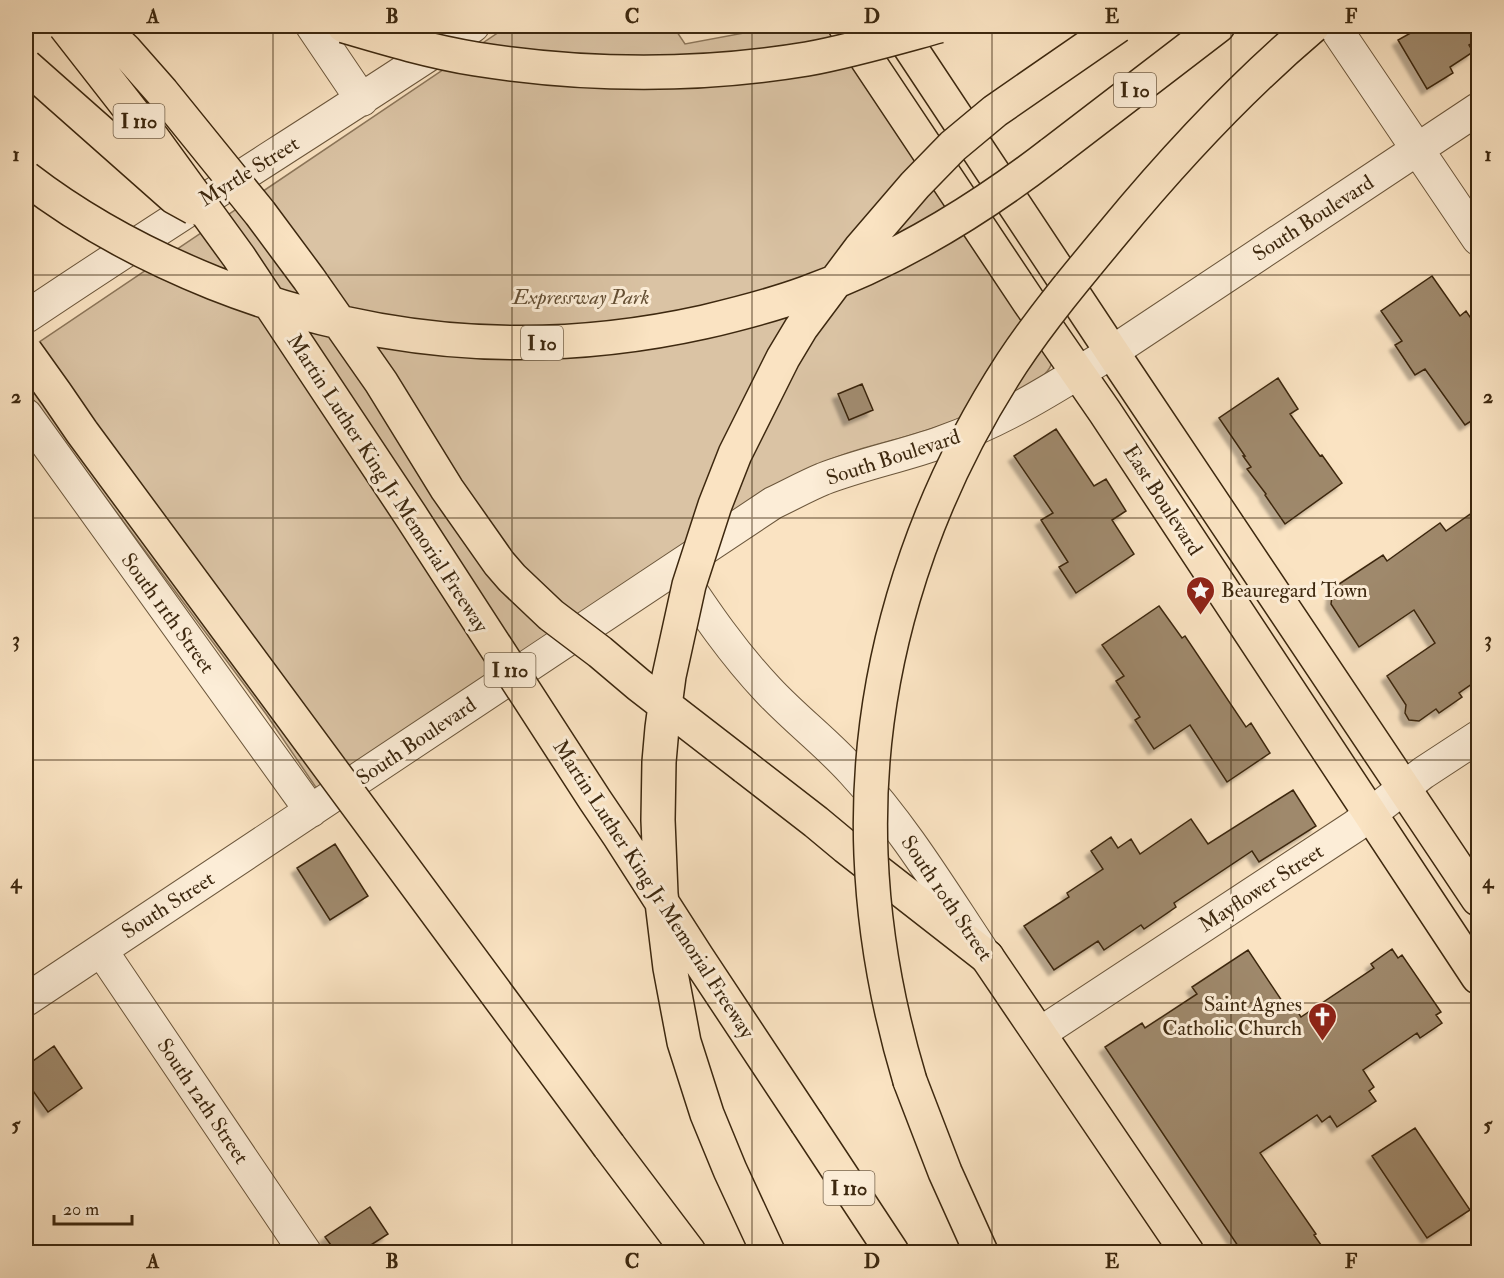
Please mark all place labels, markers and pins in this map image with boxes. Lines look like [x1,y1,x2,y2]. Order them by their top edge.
place icon: Beauregard Town [1184,574,1216,616]
place label: Beauregard Town [1221,577,1368,604]
place label: Saint Agnes Catholic Church [1162,991,1302,1042]
church icon: Saint Agnes Catholic Church [1307,1000,1339,1042]

